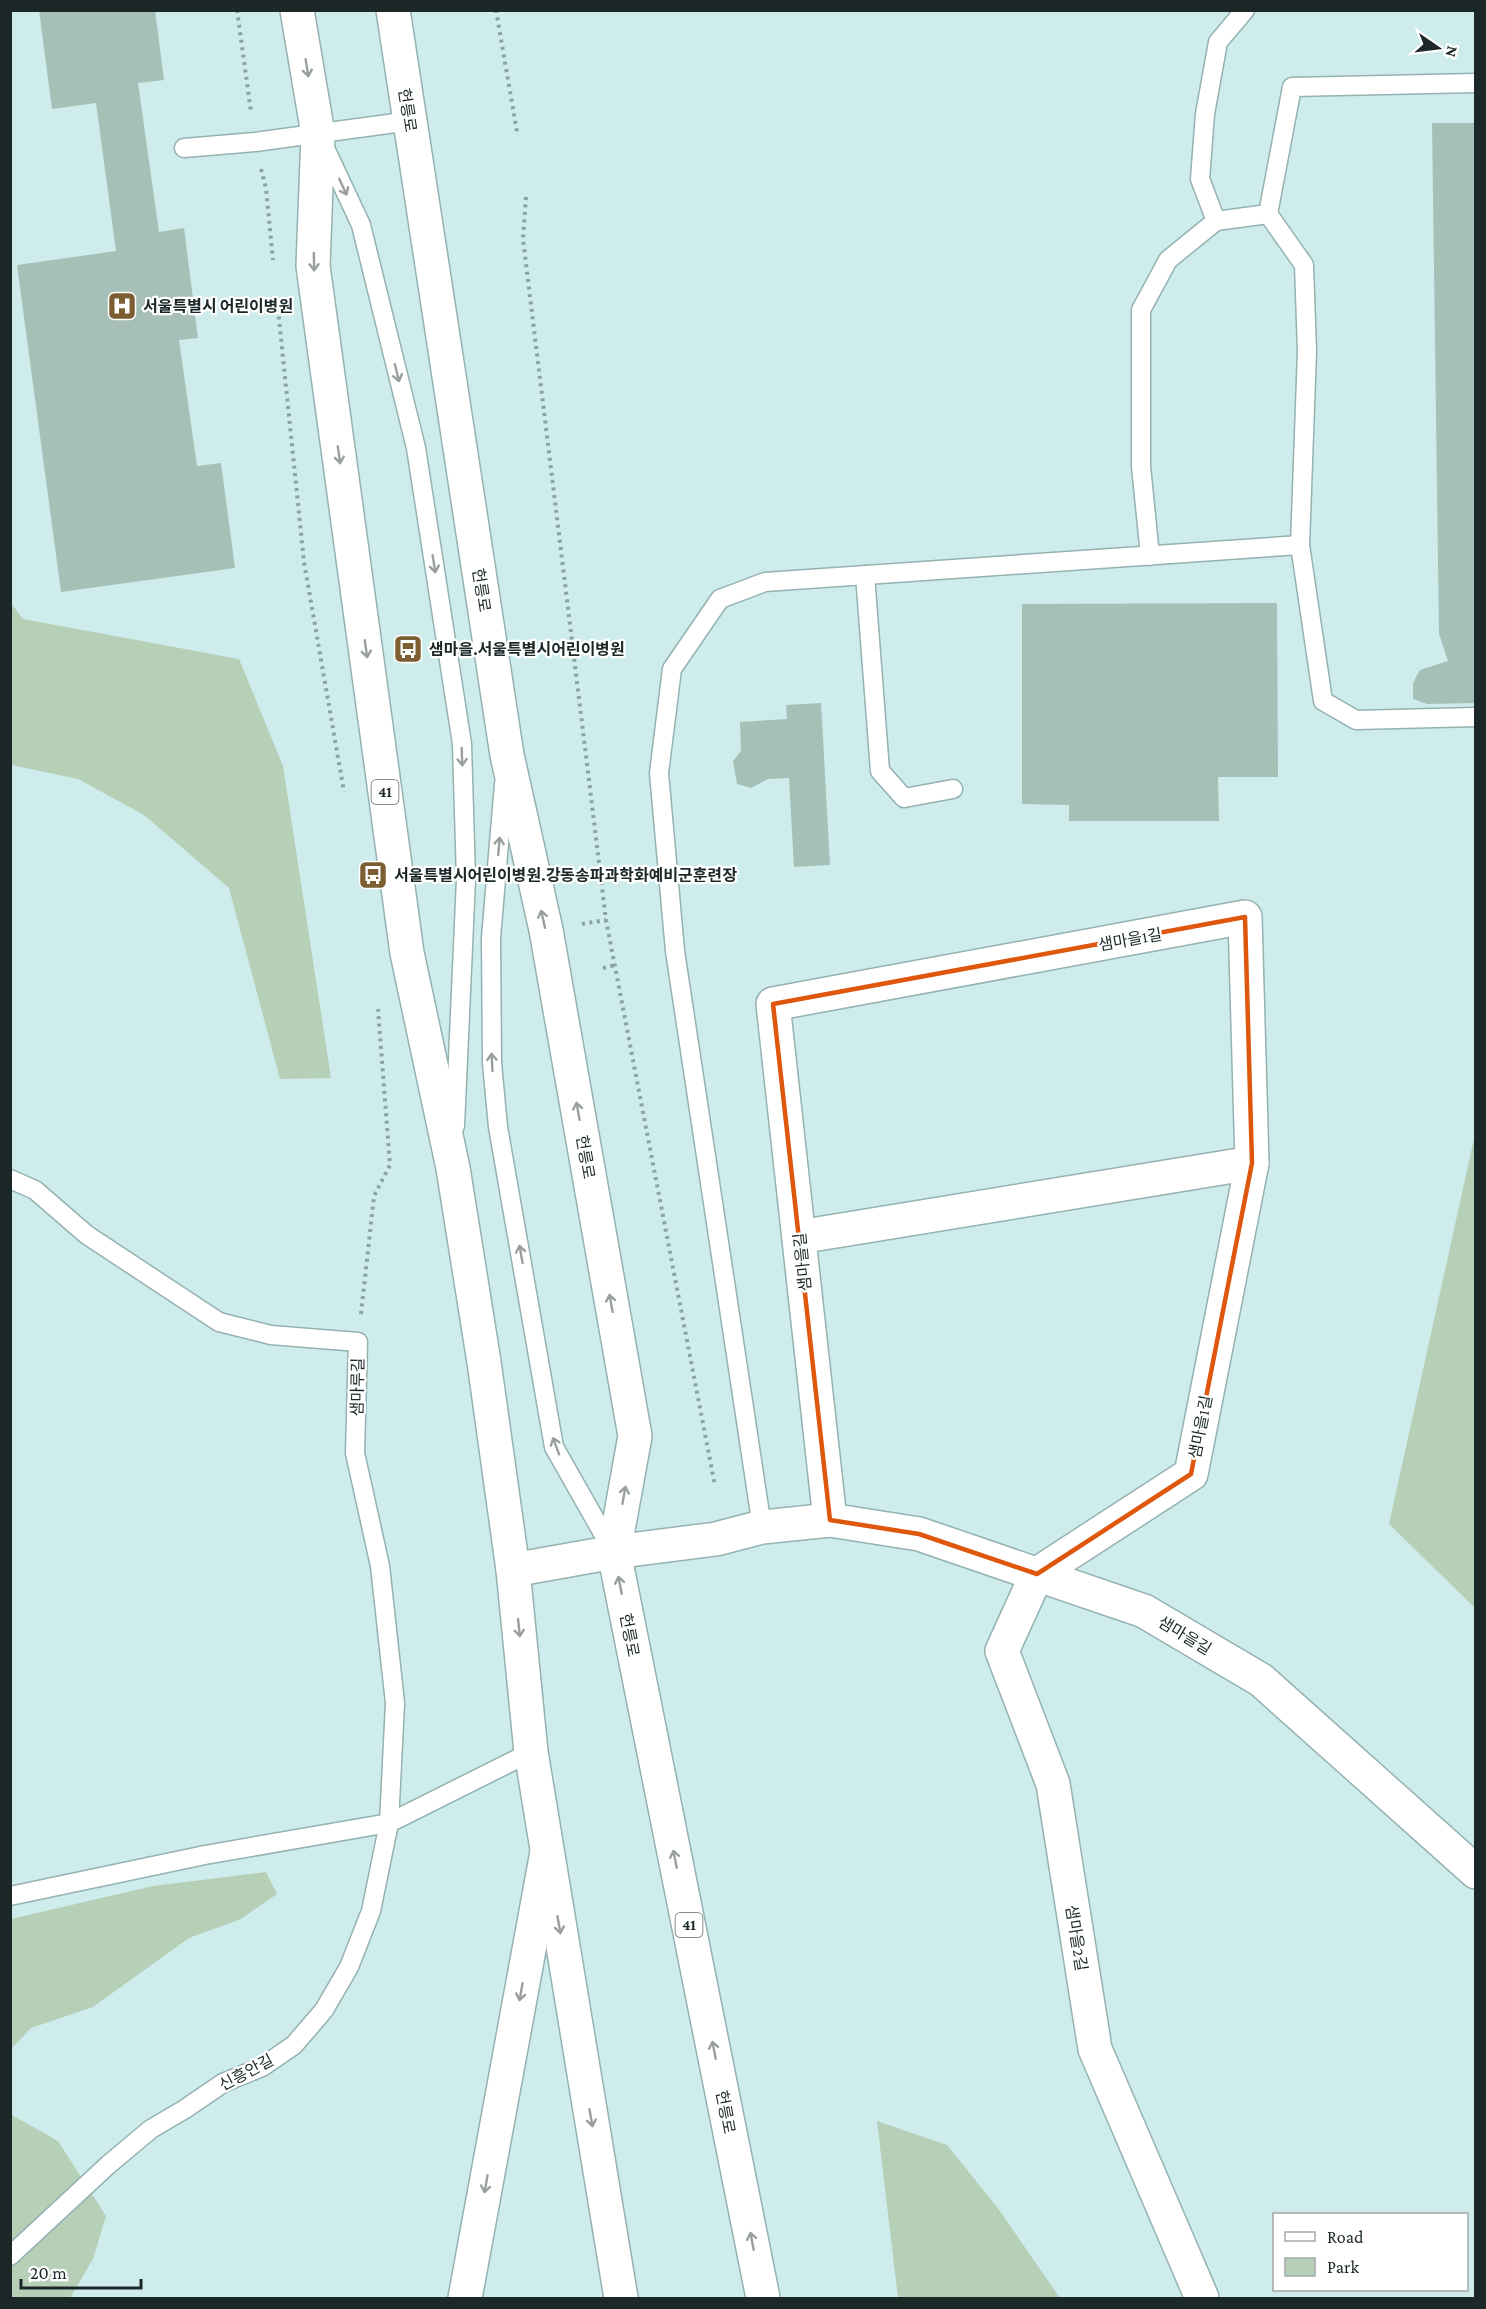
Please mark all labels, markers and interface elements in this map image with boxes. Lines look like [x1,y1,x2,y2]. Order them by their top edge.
north arrow [1408,18,1468,78]
text: N [1442,44,1462,59]
one-way arrow [301,58,312,78]
street label: 헌릉로 [396,87,419,133]
one-way arrow [337,177,349,195]
one-way arrow [308,252,320,272]
hospital icon: 서울특별시 어린이병원 [106,290,138,322]
place label: 서울특별시 어린이병원 [143,298,293,315]
one-way arrow [392,363,404,382]
one-way arrow [334,445,345,465]
one-way arrow [428,554,439,574]
street label: 헌릉로 [470,567,493,613]
bus stop icon: 샘마을.서울특별시어린이병원 [392,633,424,665]
one-way arrow [360,638,371,658]
place label: 샘마을.서울특별시어린이병원 [429,641,625,658]
one-way arrow [457,747,468,767]
road number: 41 [372,780,398,804]
one-way arrow [494,837,505,856]
bus stop icon: 서울특별시어린이병원.강동송파과학화예비군훈련장 [357,859,389,891]
place label: 서울특별시어린이병원.강동송파과학화예비군훈련장 [394,866,737,884]
one-way arrow [537,909,549,928]
street label: 샘마을1길 [1097,926,1163,953]
one-way arrow [487,1052,498,1072]
one-way arrow [572,1101,583,1121]
street label: 헌릉로 [573,1134,598,1181]
street label: 샘마을길 [791,1232,814,1292]
one-way arrow [515,1245,526,1265]
one-way arrow [605,1293,616,1313]
street label: 샘마루길 [348,1357,367,1417]
street label: 샘마을1길 [1186,1394,1215,1460]
one-way arrow [549,1437,560,1456]
one-way arrow [619,1485,630,1505]
one-way arrow [614,1576,626,1595]
street label: 헌릉로 [617,1612,642,1659]
street label: 샘마을길 [1155,1613,1214,1658]
one-way arrow [513,1618,524,1638]
one-way arrow [669,1849,680,1869]
street label: 샘마을2길 [1063,1904,1090,1972]
road number: 41 [676,1913,702,1937]
one-way arrow [554,1915,565,1935]
one-way arrow [515,1982,526,2002]
one-way arrow [707,2041,719,2060]
street label: 신흥안길 [216,2051,276,2094]
street label: 헌릉로 [713,2089,738,2136]
one-way arrow [586,2107,597,2127]
one-way arrow [480,2174,491,2194]
legend [1273,2213,1468,2291]
text: Road [1327,2227,1364,2247]
one-way arrow [746,2232,757,2251]
scale bar [21,2252,141,2290]
text: Park [1327,2257,1359,2277]
text: 20 m [30,2263,67,2283]

